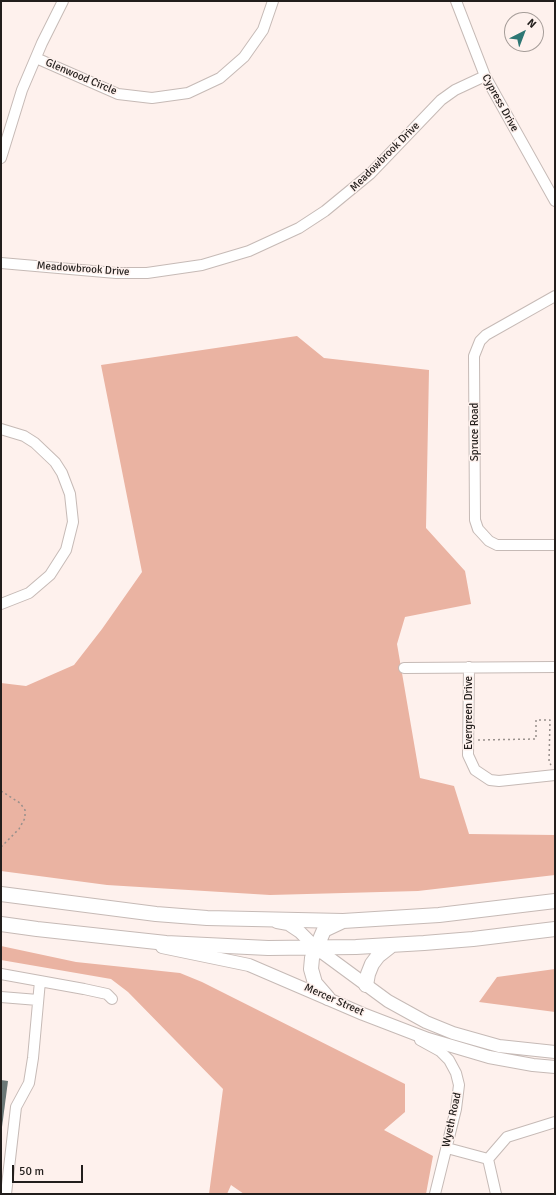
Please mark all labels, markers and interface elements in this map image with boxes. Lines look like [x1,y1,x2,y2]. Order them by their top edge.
north arrow [504,12,544,52]
text: N [525,16,539,31]
street label: Glenwood Circle [43,56,119,98]
street label: Cypress Drive [479,72,521,134]
street label: Meadowbrook Drive [347,119,423,195]
street label: Meadowbrook Drive [36,259,130,279]
street label: Spruce Road [468,403,482,461]
street label: Evergreen Drive [462,676,476,750]
street label: Mercer Street [302,981,366,1019]
street label: Wyeth Road [440,1091,464,1149]
scale bar [14,1157,85,1183]
text: 50 m [19,1164,44,1179]

